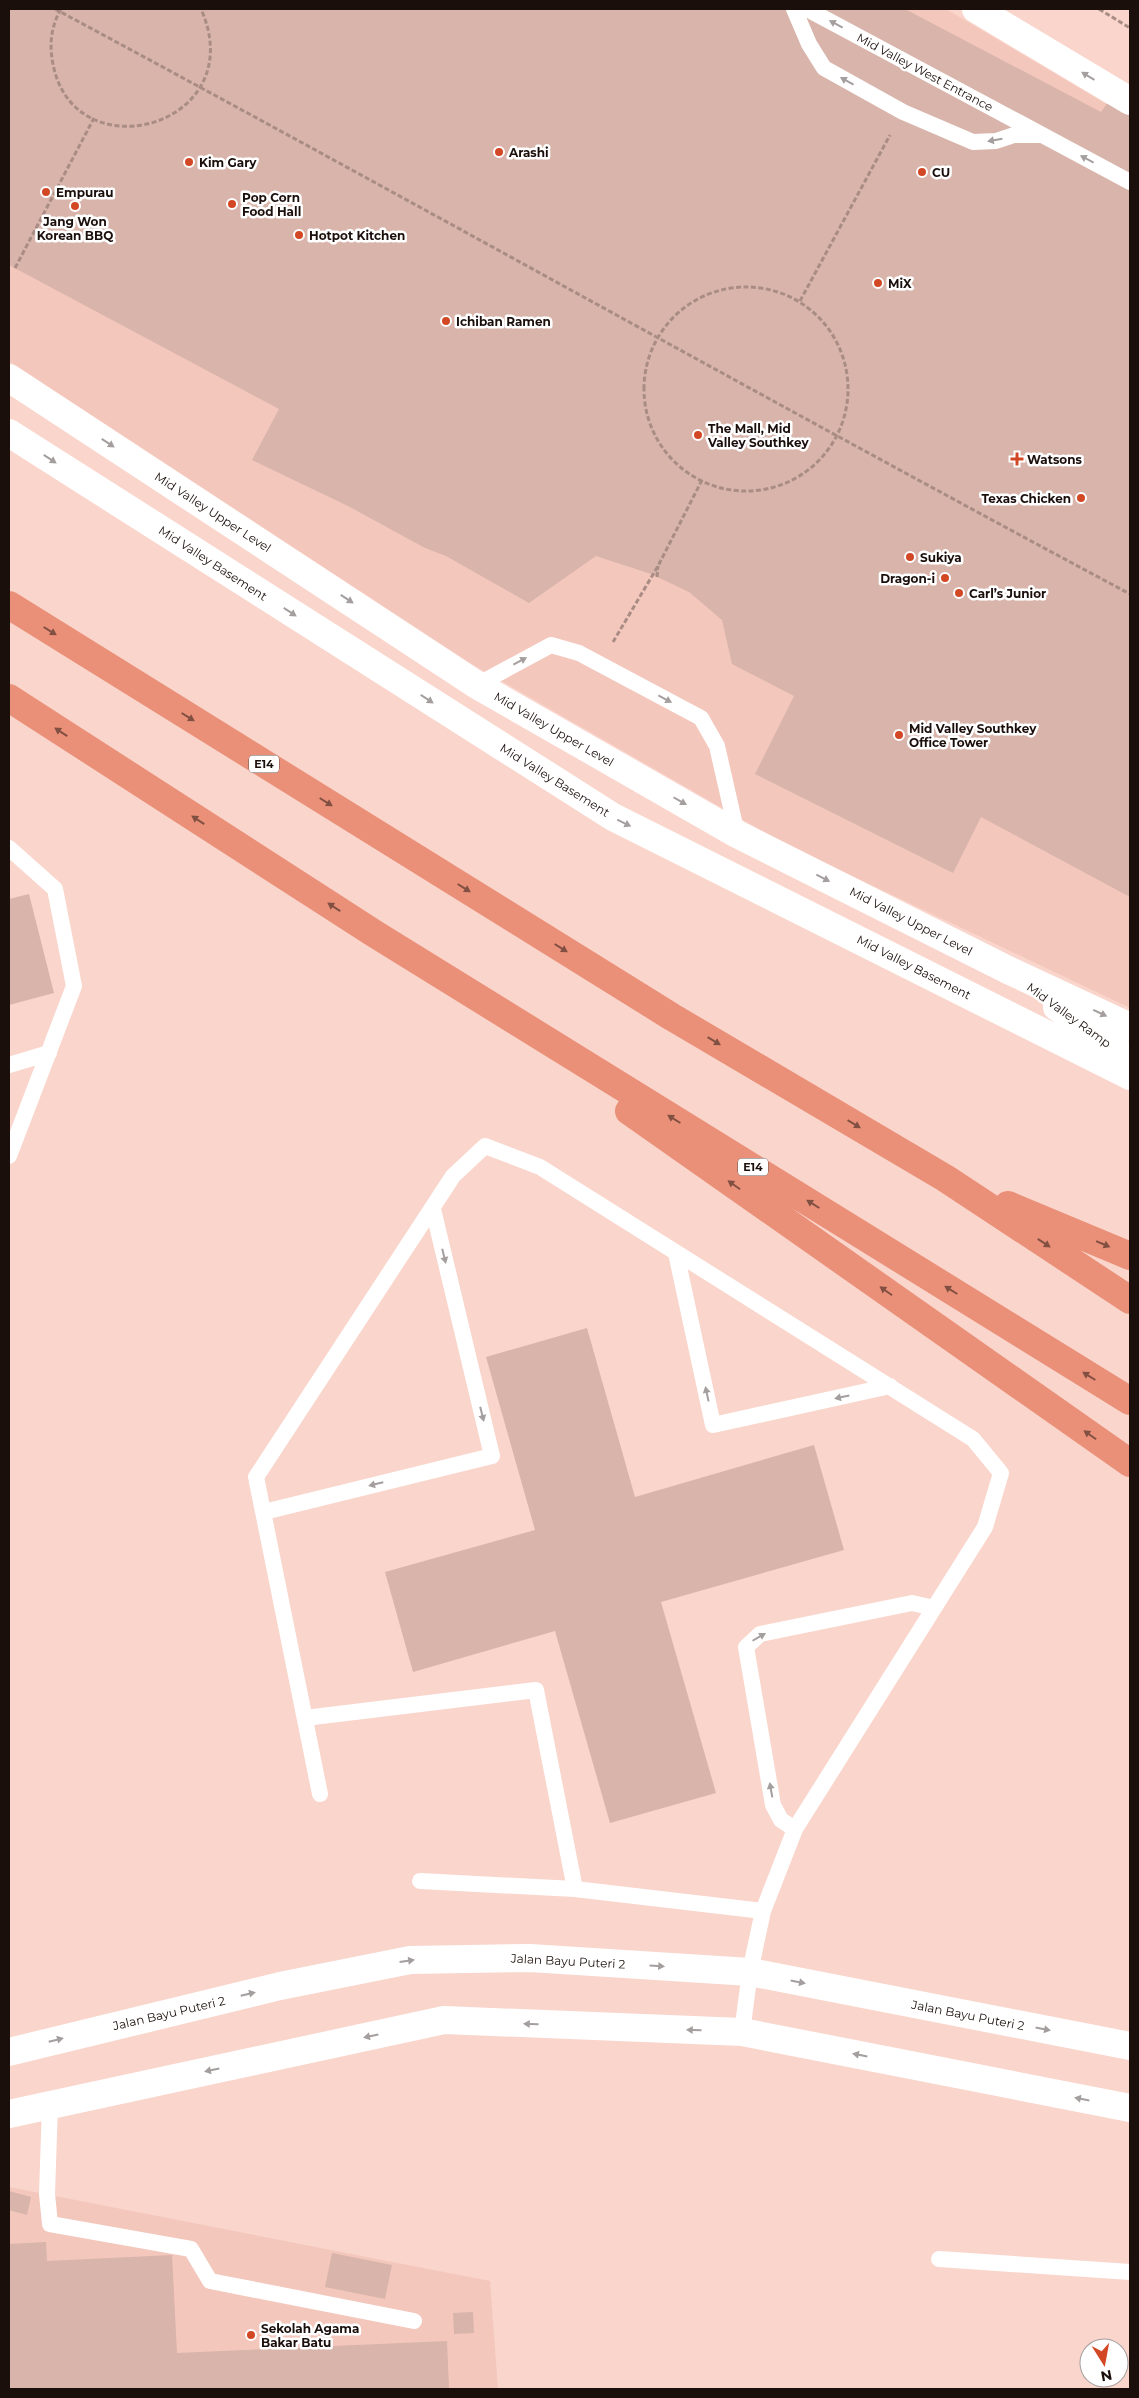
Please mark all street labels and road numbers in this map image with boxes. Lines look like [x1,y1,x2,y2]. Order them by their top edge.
street label: Mid Valley West Entrance [854,30,996,114]
street label: Mid Valley Upper Level [152,469,274,555]
street label: Mid Valley Basement [156,522,270,604]
street label: Mid Valley Upper Level [491,689,617,769]
street label: Mid Valley Basement [497,740,613,820]
road number: E14 [249,756,279,772]
street label: Mid Valley Upper Level [847,883,975,959]
street label: Mid Valley Basement [854,932,974,1002]
street label: Mid Valley Ramp [1024,979,1114,1051]
road number: E14 [738,1158,768,1176]
street label: Jalan Bayu Puteri 2 [509,1950,626,1972]
street label: Jalan Bayu Puteri 2 [110,1993,227,2033]
street label: Jalan Bayu Puteri 2 [909,1996,1026,2033]

